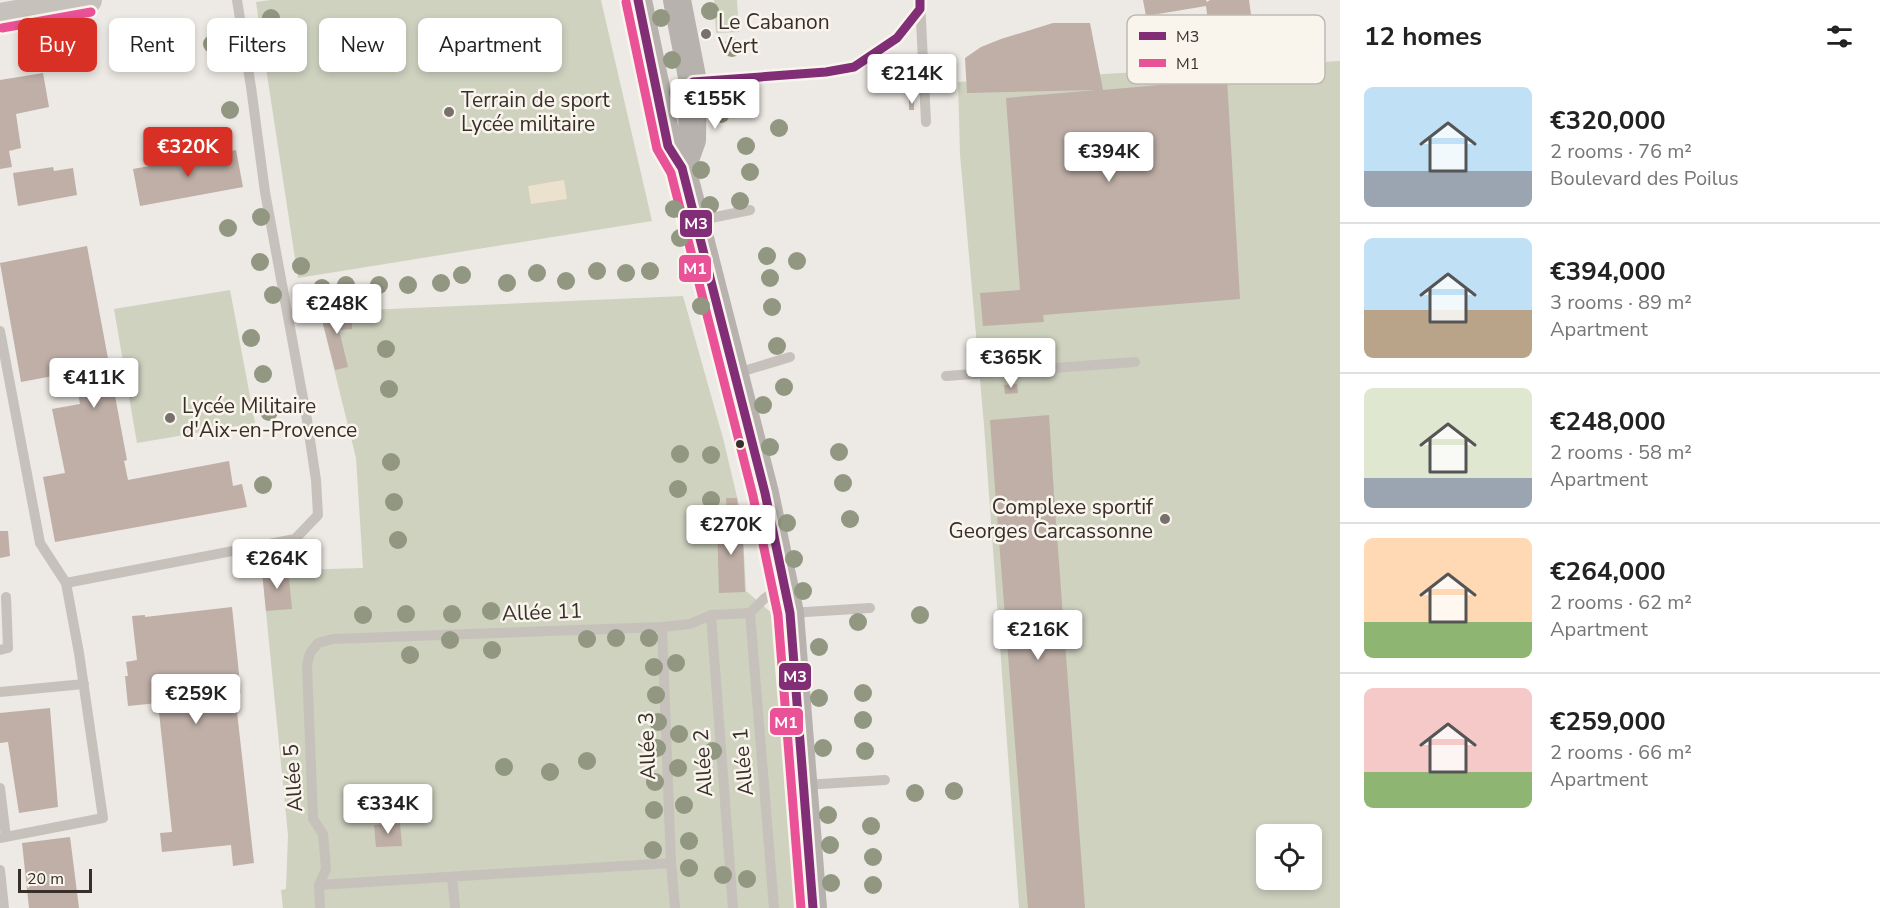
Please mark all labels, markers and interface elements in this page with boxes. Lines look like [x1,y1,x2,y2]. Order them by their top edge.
place label: Le Cabanon Vert [717,8,830,60]
legend [1127,15,1325,84]
chip: Buy [18,18,97,72]
chip: Rent [109,18,195,72]
chip: Filters [207,18,307,72]
chip: New [319,18,406,72]
chip: Apartment [418,18,562,72]
text: 12 homes [1364,19,1482,54]
icon: filters [1823,20,1856,53]
text: M3 [1176,26,1199,48]
marker: Le Cabanon Vert [699,27,713,41]
text: M1 [1176,53,1199,75]
pin: €214K [870,54,954,105]
text: €214K [881,60,943,87]
pin: €155K [673,79,757,130]
text: €155K [684,85,746,112]
place label: Terrain de sport Lycée militaire [461,86,610,138]
text: €320,000 [1550,103,1666,138]
marker: Terrain de sport Lycée militaire [442,105,456,119]
icon: home [1412,111,1484,183]
pin: €320K [146,127,230,178]
pin: €394K [1067,132,1151,183]
text: €320K [157,133,219,160]
text: €394K [1078,138,1140,165]
text: 2 rooms · 76 m² [1550,138,1692,165]
text: Boulevard des Poilus [1550,165,1739,192]
line badge: M3 [679,209,713,238]
text: M3 [684,213,708,235]
line badge: M1 [678,254,712,283]
text: €394,000 [1550,254,1666,289]
text: M1 [683,258,707,280]
icon: home [1412,262,1484,334]
pin: €248K [295,284,379,335]
text: 3 rooms · 89 m² [1550,289,1692,316]
text: €248K [306,290,368,317]
text: Apartment [1550,316,1648,343]
pin: €365K [969,338,1053,389]
text: €365K [980,344,1042,371]
pin: €411K [52,358,136,409]
text: €411K [63,364,125,391]
place label: Lycée Militaire d'Aix-en-Provence [182,392,357,444]
text: €248,000 [1550,404,1666,439]
marker: Lycée Militaire d'Aix-en-Provence [163,411,177,425]
icon: home [1412,412,1484,484]
unlabelled marker [734,438,746,450]
text: 2 rooms · 58 m² [1550,439,1692,466]
text: Apartment [1550,466,1648,493]
place label: Complexe sportif Georges Carcassonne [949,493,1154,545]
pin: €270K [689,505,773,556]
text: €270K [700,511,762,538]
marker: Complexe sportif Georges Carcassonne [1158,512,1172,526]
pin: €264K [235,539,319,590]
text: €264K [246,545,308,572]
text: €264,000 [1550,554,1666,589]
icon: home [1412,562,1484,634]
text: 2 rooms · 62 m² [1550,589,1692,616]
street label: Allée 11 [501,597,583,627]
pin: €216K [996,610,1080,661]
text: €216K [1007,616,1069,643]
text: Apartment [1550,616,1648,643]
line badge: M3 [778,662,812,691]
text: M3 [783,666,807,688]
pin: €259K [154,674,238,725]
text: €259K [165,680,227,707]
text: €259,000 [1550,704,1666,739]
line badge: M1 [769,707,804,736]
street label: Allée 3 [632,712,662,780]
text: M1 [774,712,798,734]
icon: home [1412,712,1484,784]
street label: Allée 1 [726,727,760,797]
street label: Allée 2 [687,728,719,798]
text: 2 rooms · 66 m² [1550,739,1692,766]
street label: Allée 5 [277,743,309,813]
text: Apartment [1550,766,1648,793]
pin: €334K [346,784,430,835]
text: €334K [357,790,419,817]
map controls [1256,824,1322,890]
button: locate [1256,824,1322,890]
scale bar [18,866,92,894]
text: 20 m [27,868,64,890]

